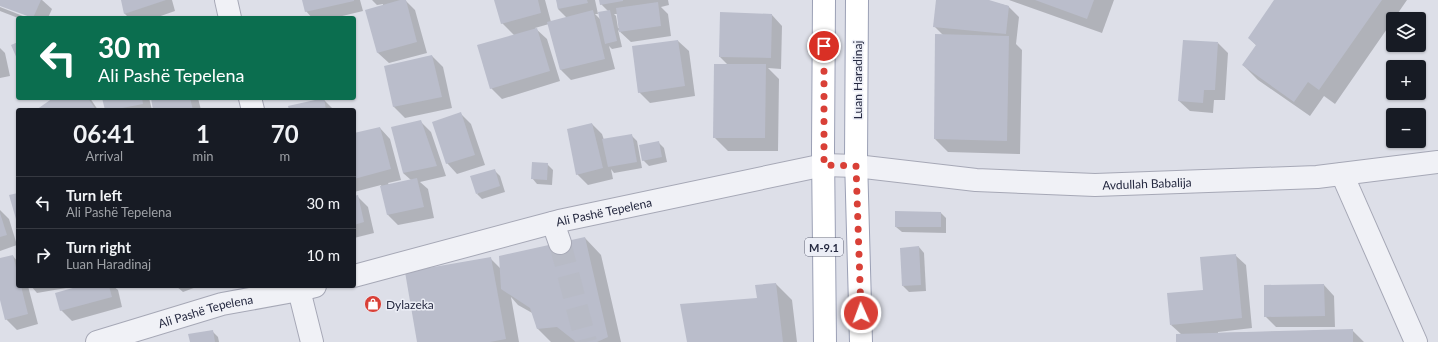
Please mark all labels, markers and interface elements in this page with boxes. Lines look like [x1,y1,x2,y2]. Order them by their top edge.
map controls [1386,12,1426,148]
button: layers [1386,12,1426,52]
pin [807,29,841,63]
text: 30 m [98,30,161,64]
icon: left [32,32,84,84]
icon: arrive [813,35,835,57]
street label: Luan Haradinaj [850,41,865,119]
button: + [1386,60,1426,100]
text: Ali Pashë Tepelena [98,64,244,86]
button: − [1386,108,1426,148]
text: 06:41 [73,119,135,148]
text: 1 [196,119,210,148]
text: 70 [271,119,299,148]
text: Arrival [86,148,123,164]
text: min [192,148,214,164]
text: m [279,148,290,164]
street label: Avdullah Babalija [1102,174,1192,192]
text: Turn left [66,186,122,204]
icon: left [32,192,54,214]
text: 30 m [306,194,340,212]
street label: Ali Pashë Tepelena [554,194,653,229]
text: Ali Pashë Tepelena [66,204,172,220]
text: Turn right [66,238,131,256]
road number: M-9.1 [805,238,843,256]
icon: right [32,244,54,266]
text: 10 m [306,246,340,264]
text: Luan Haradinaj [66,256,151,272]
street label: Ali Pashë Tepelena [156,291,254,331]
position arrow [840,292,882,334]
shop icon: Dylazeka [363,294,383,314]
place label: Dylazeka [386,297,434,312]

